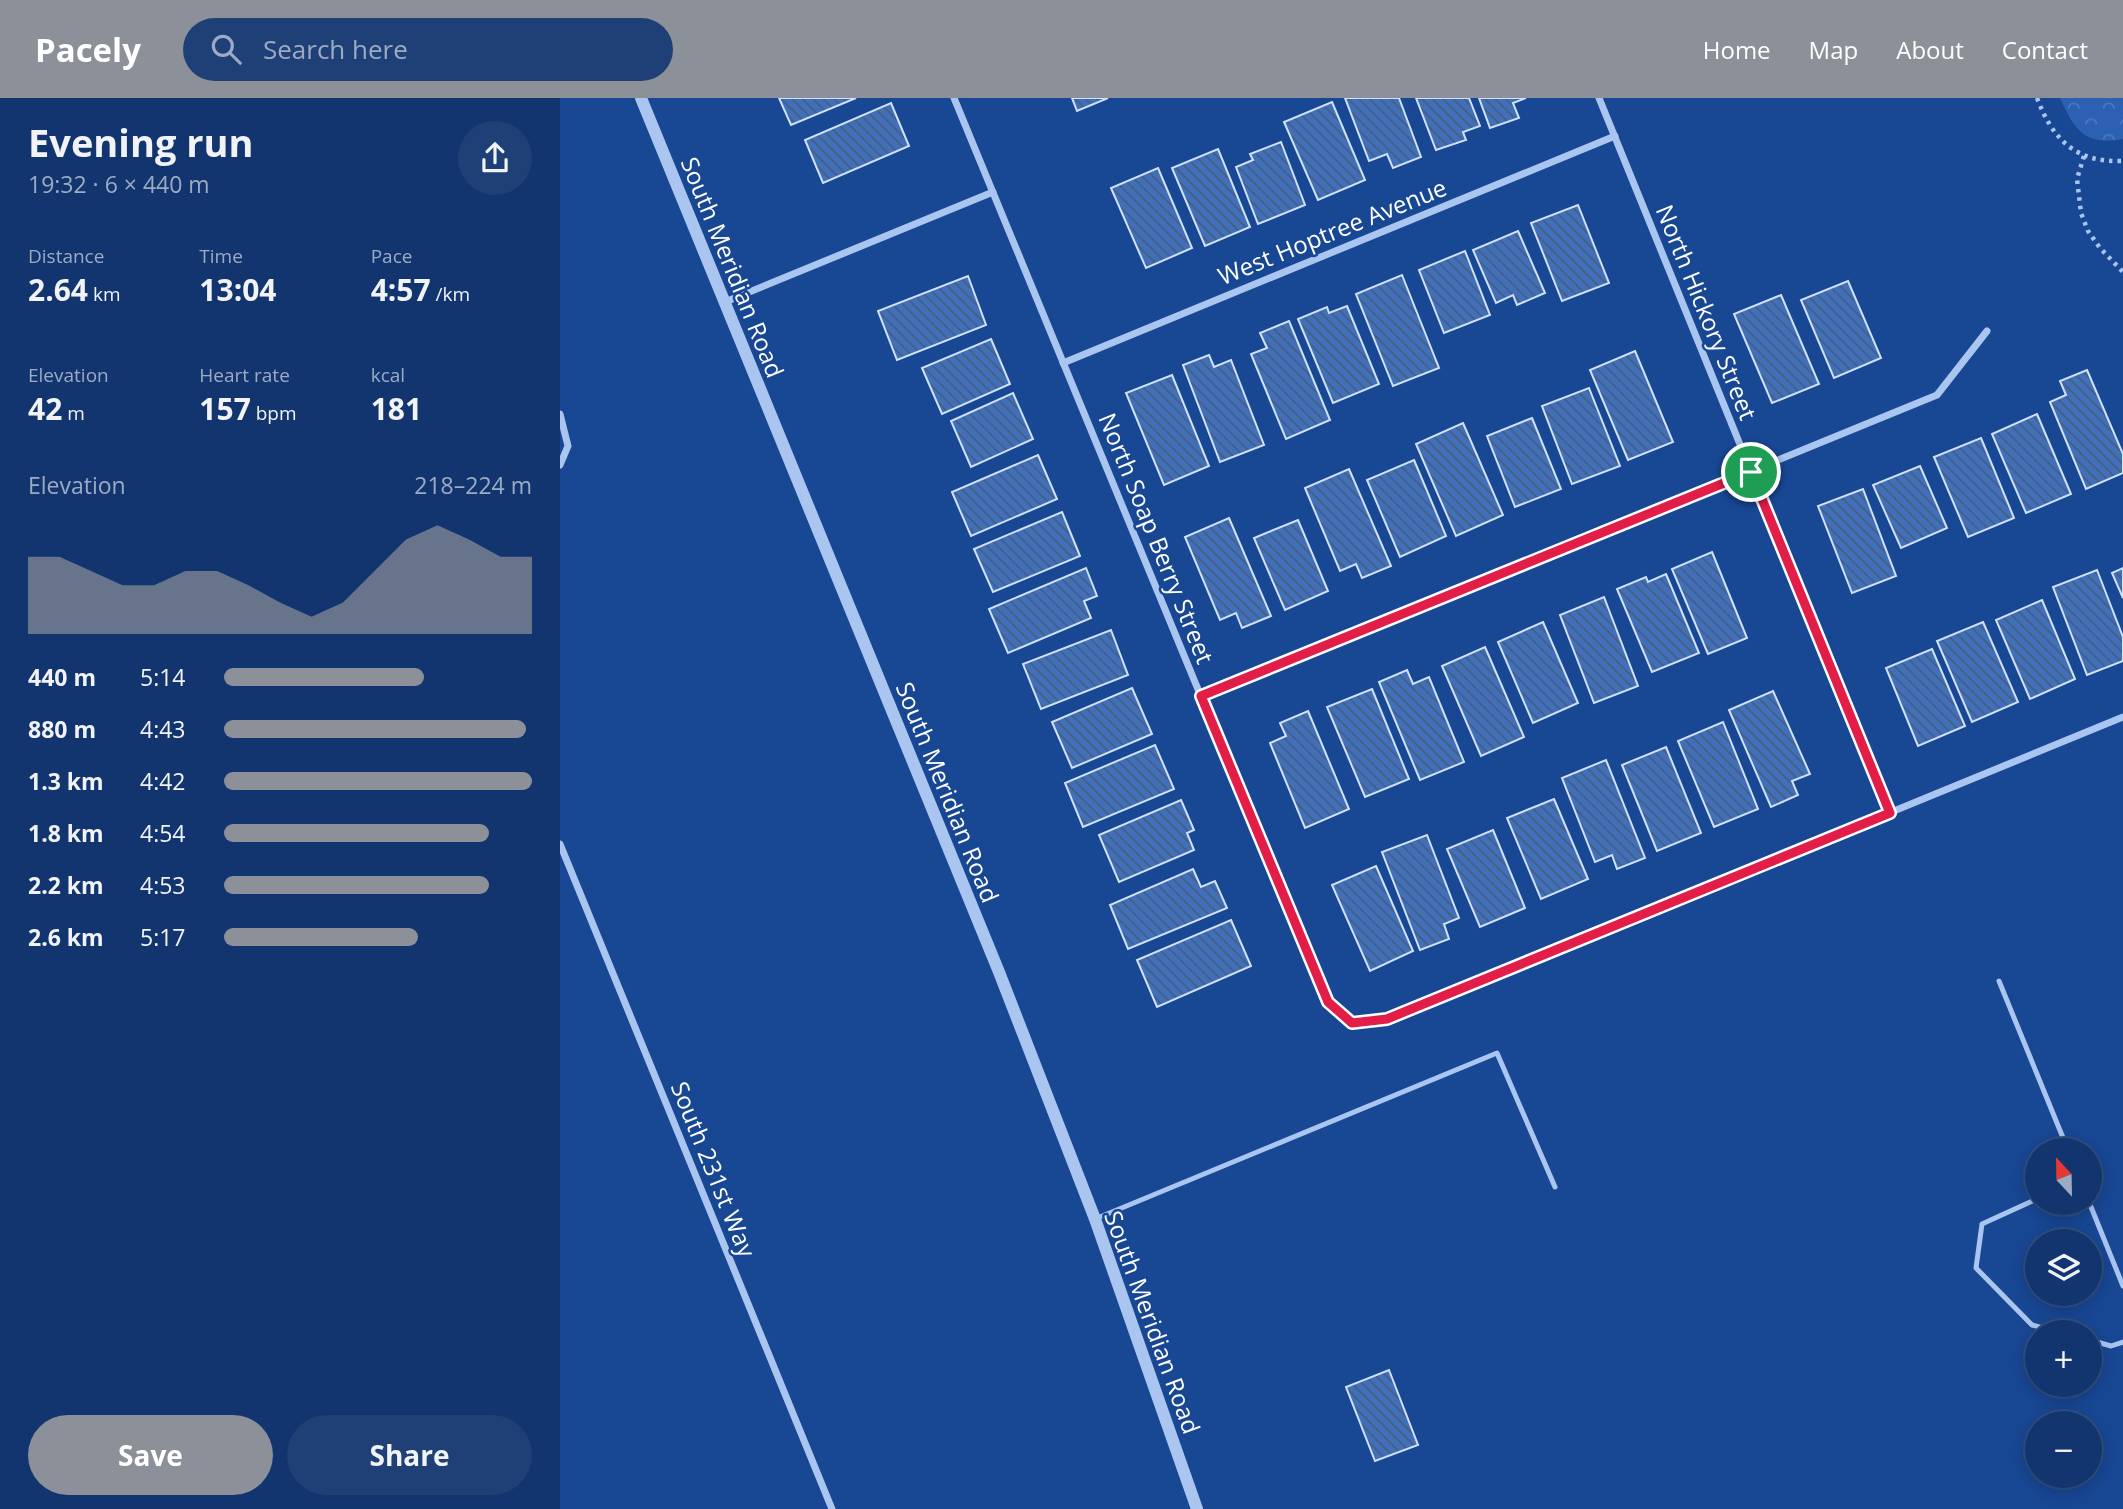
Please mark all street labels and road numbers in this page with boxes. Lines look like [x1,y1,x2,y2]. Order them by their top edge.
street label: South Meridian Road [674,152,792,382]
street label: West Hoptree Avenue [1213,170,1451,292]
street label: North Hickory Street [1649,200,1765,424]
street label: North Soap Berry Street [1092,408,1222,668]
street label: South Meridian Road [889,677,1007,907]
street label: South 231st Way [664,1076,765,1263]
street label: South Meridian Road [1097,1206,1209,1438]

